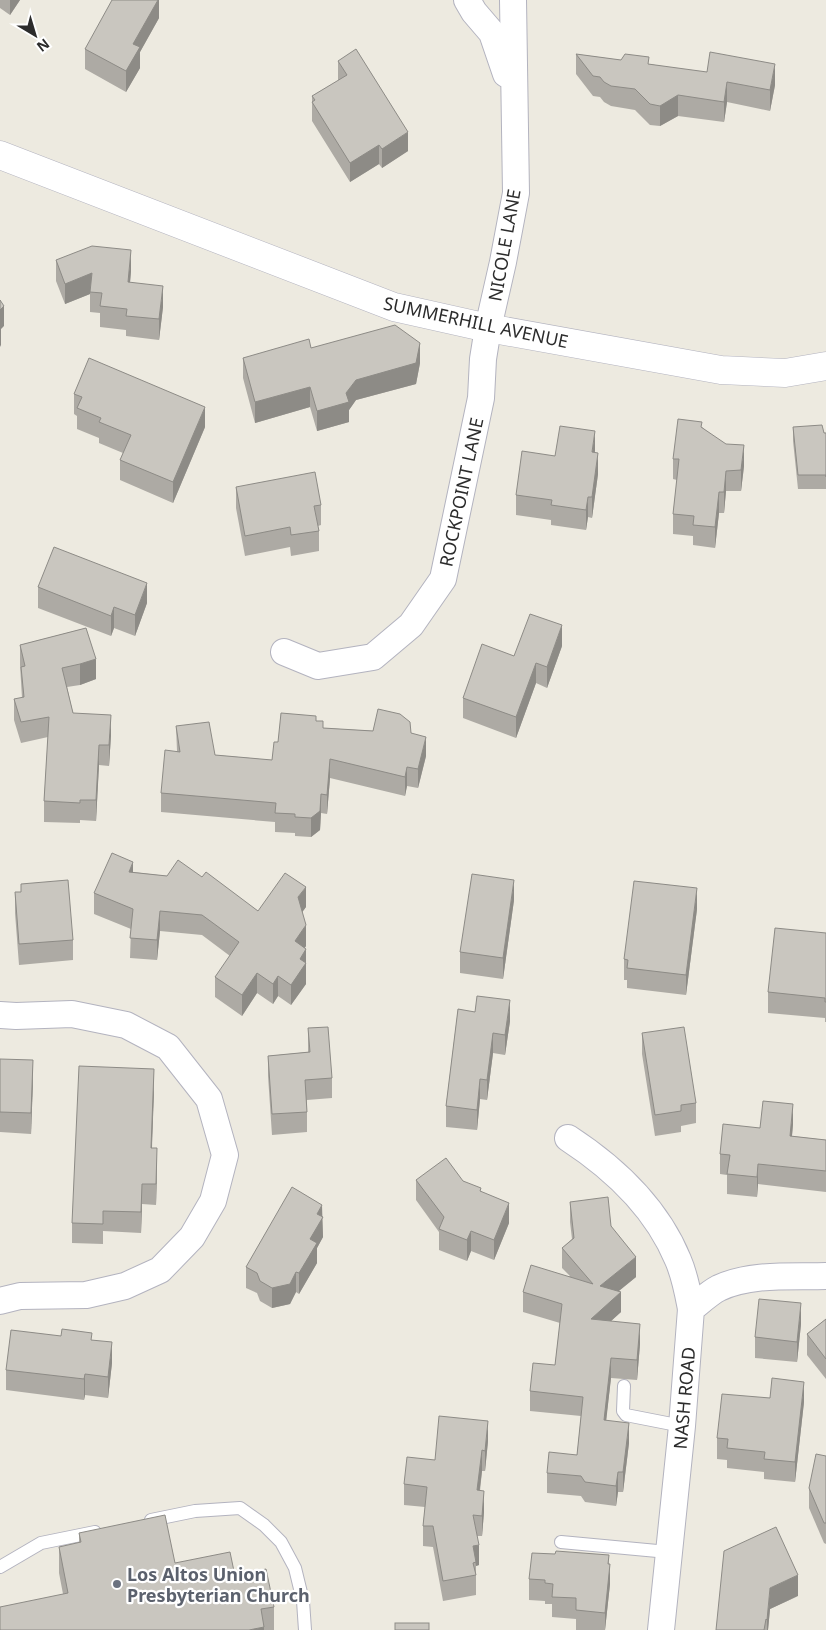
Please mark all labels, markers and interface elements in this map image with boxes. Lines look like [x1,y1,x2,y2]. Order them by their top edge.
north arrow [10,10,60,60]
text: N [33,35,54,57]
street label: NICOLE LANE [482,187,526,303]
street label: SUMMERHILL AVENUE [381,291,571,353]
street label: ROCKPOINT LANE [433,415,489,569]
street label: NASH ROAD [668,1346,700,1450]
place label: Los Altos Union Presbyterian Church [127,1562,310,1607]
marker: Los Altos Union Presbyterian Church [111,1578,123,1590]

